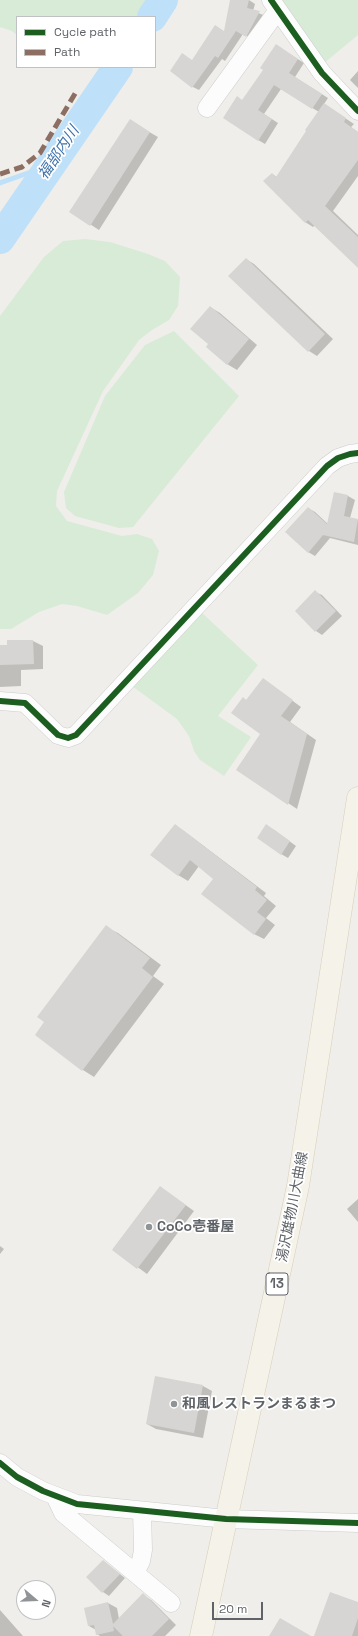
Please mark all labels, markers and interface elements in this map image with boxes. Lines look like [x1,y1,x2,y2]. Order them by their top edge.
legend [16,16,156,68]
text: Cycle path [54,24,116,40]
text: Path [54,44,80,60]
water label: 福部内川 [35,123,83,183]
street label: 湯沢雄物川大曲線 [274,1150,312,1264]
place label: CoCo壱番屋 [157,1219,234,1235]
marker: CoCo壱番屋 [144,1222,154,1232]
road number: 13 [266,1273,288,1295]
place label: 和風レストランまるまつ [182,1396,336,1412]
marker: 和風レストランまるまつ [169,1399,179,1409]
north arrow [16,1580,56,1620]
scale bar [214,1594,265,1620]
text: N [39,1598,54,1609]
text: 20 m [219,1601,247,1617]

